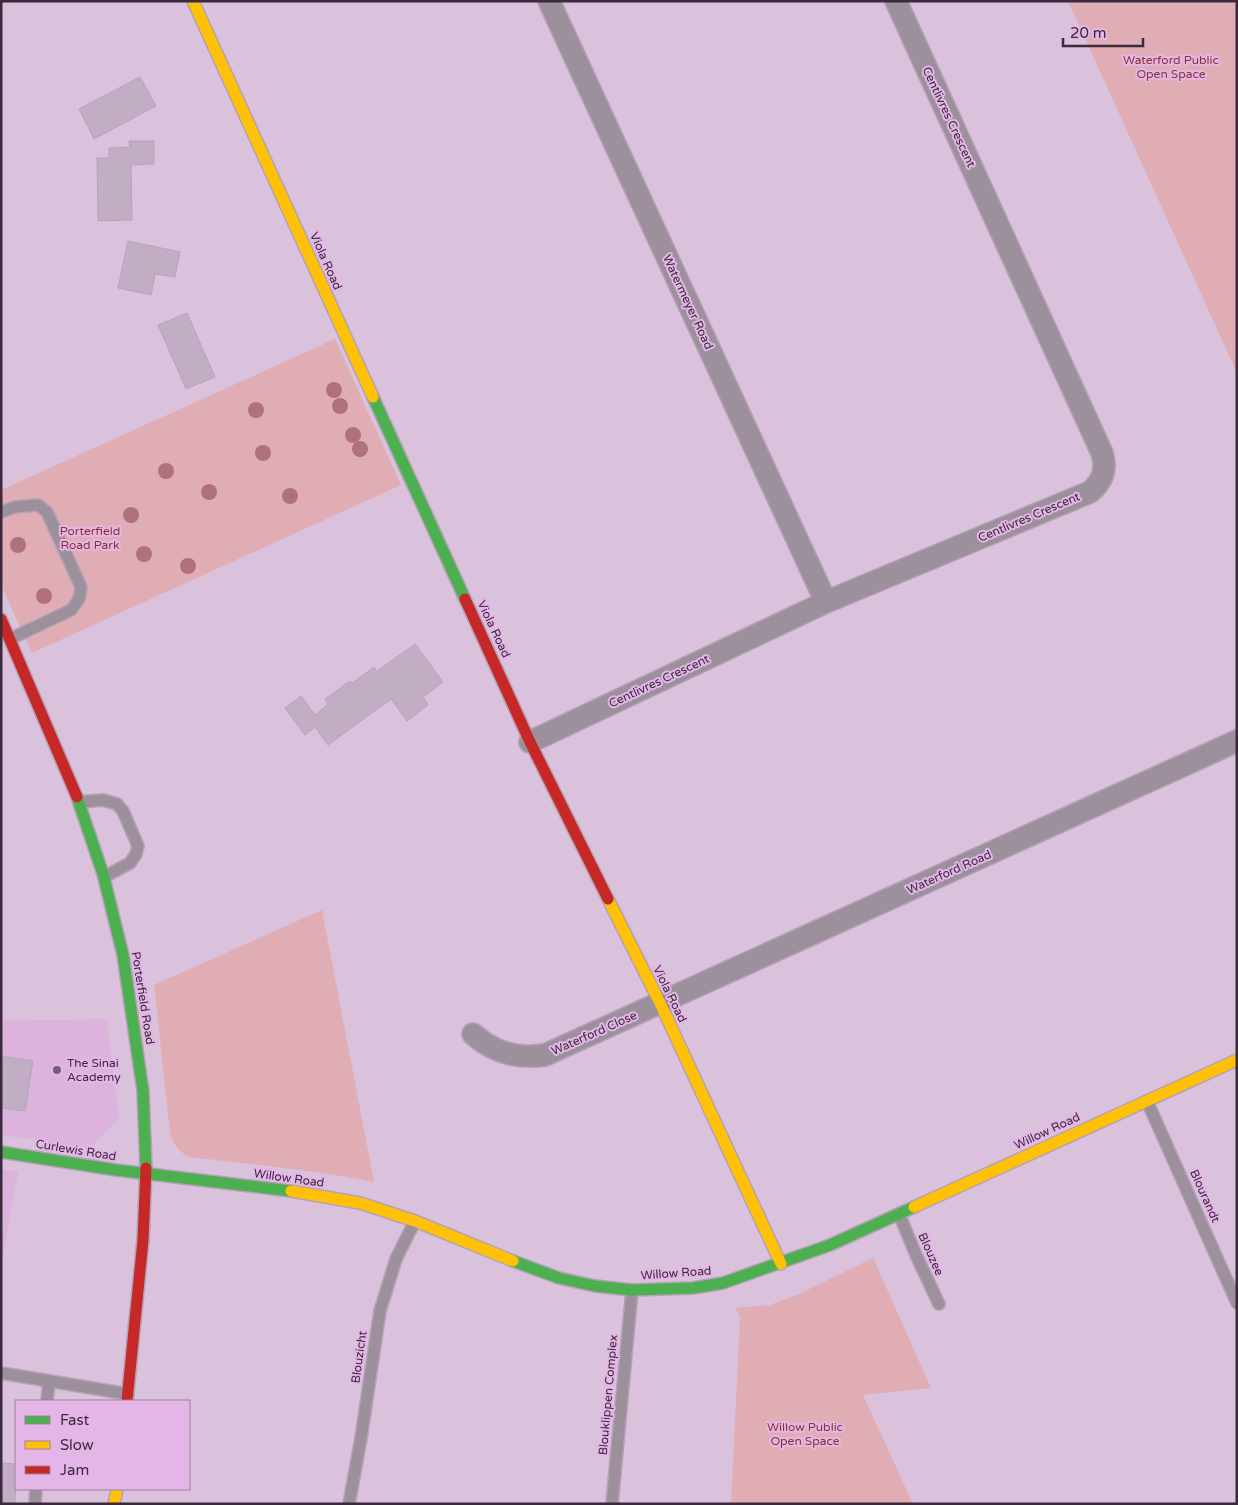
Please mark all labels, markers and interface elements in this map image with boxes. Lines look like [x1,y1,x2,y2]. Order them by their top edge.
scale bar [1063,15,1143,47]
text: 20 m [1070,24,1107,42]
park label: Waterford Public Open Space [1123,53,1219,81]
street label: Centlivres Crescent [920,65,979,170]
street label: Viola Road [307,230,345,292]
street label: Watermeyer Road [660,252,716,352]
street label: Centlivres Crescent [976,489,1082,545]
park label: Porterfield Road Park [60,524,120,552]
street label: Viola Road [475,598,513,660]
street label: Centlivres Crescent [607,651,712,710]
street label: Waterford Road [905,847,993,897]
street label: Porterfield Road [129,951,157,1045]
street label: Viola Road [650,963,690,1025]
street label: Waterford Close [549,1008,639,1058]
place label: The Sinai Academy [67,1056,121,1084]
marker: The Sinai Academy [51,1064,63,1076]
street label: Willow Road [1012,1110,1082,1152]
street label: Curlewis Road [35,1137,117,1163]
street label: Willow Road [253,1166,325,1190]
street label: Blourandt [1187,1167,1223,1225]
street label: Blouzee [915,1230,947,1278]
street label: Willow Road [640,1264,712,1282]
street label: Blouzicht [348,1329,370,1384]
street label: Blouklippen Complex [596,1334,620,1456]
legend [15,1400,190,1490]
text: Fast [60,1411,90,1429]
park label: Willow Public Open Space [767,1420,843,1448]
text: Slow [60,1436,94,1454]
text: Jam [60,1461,89,1479]

